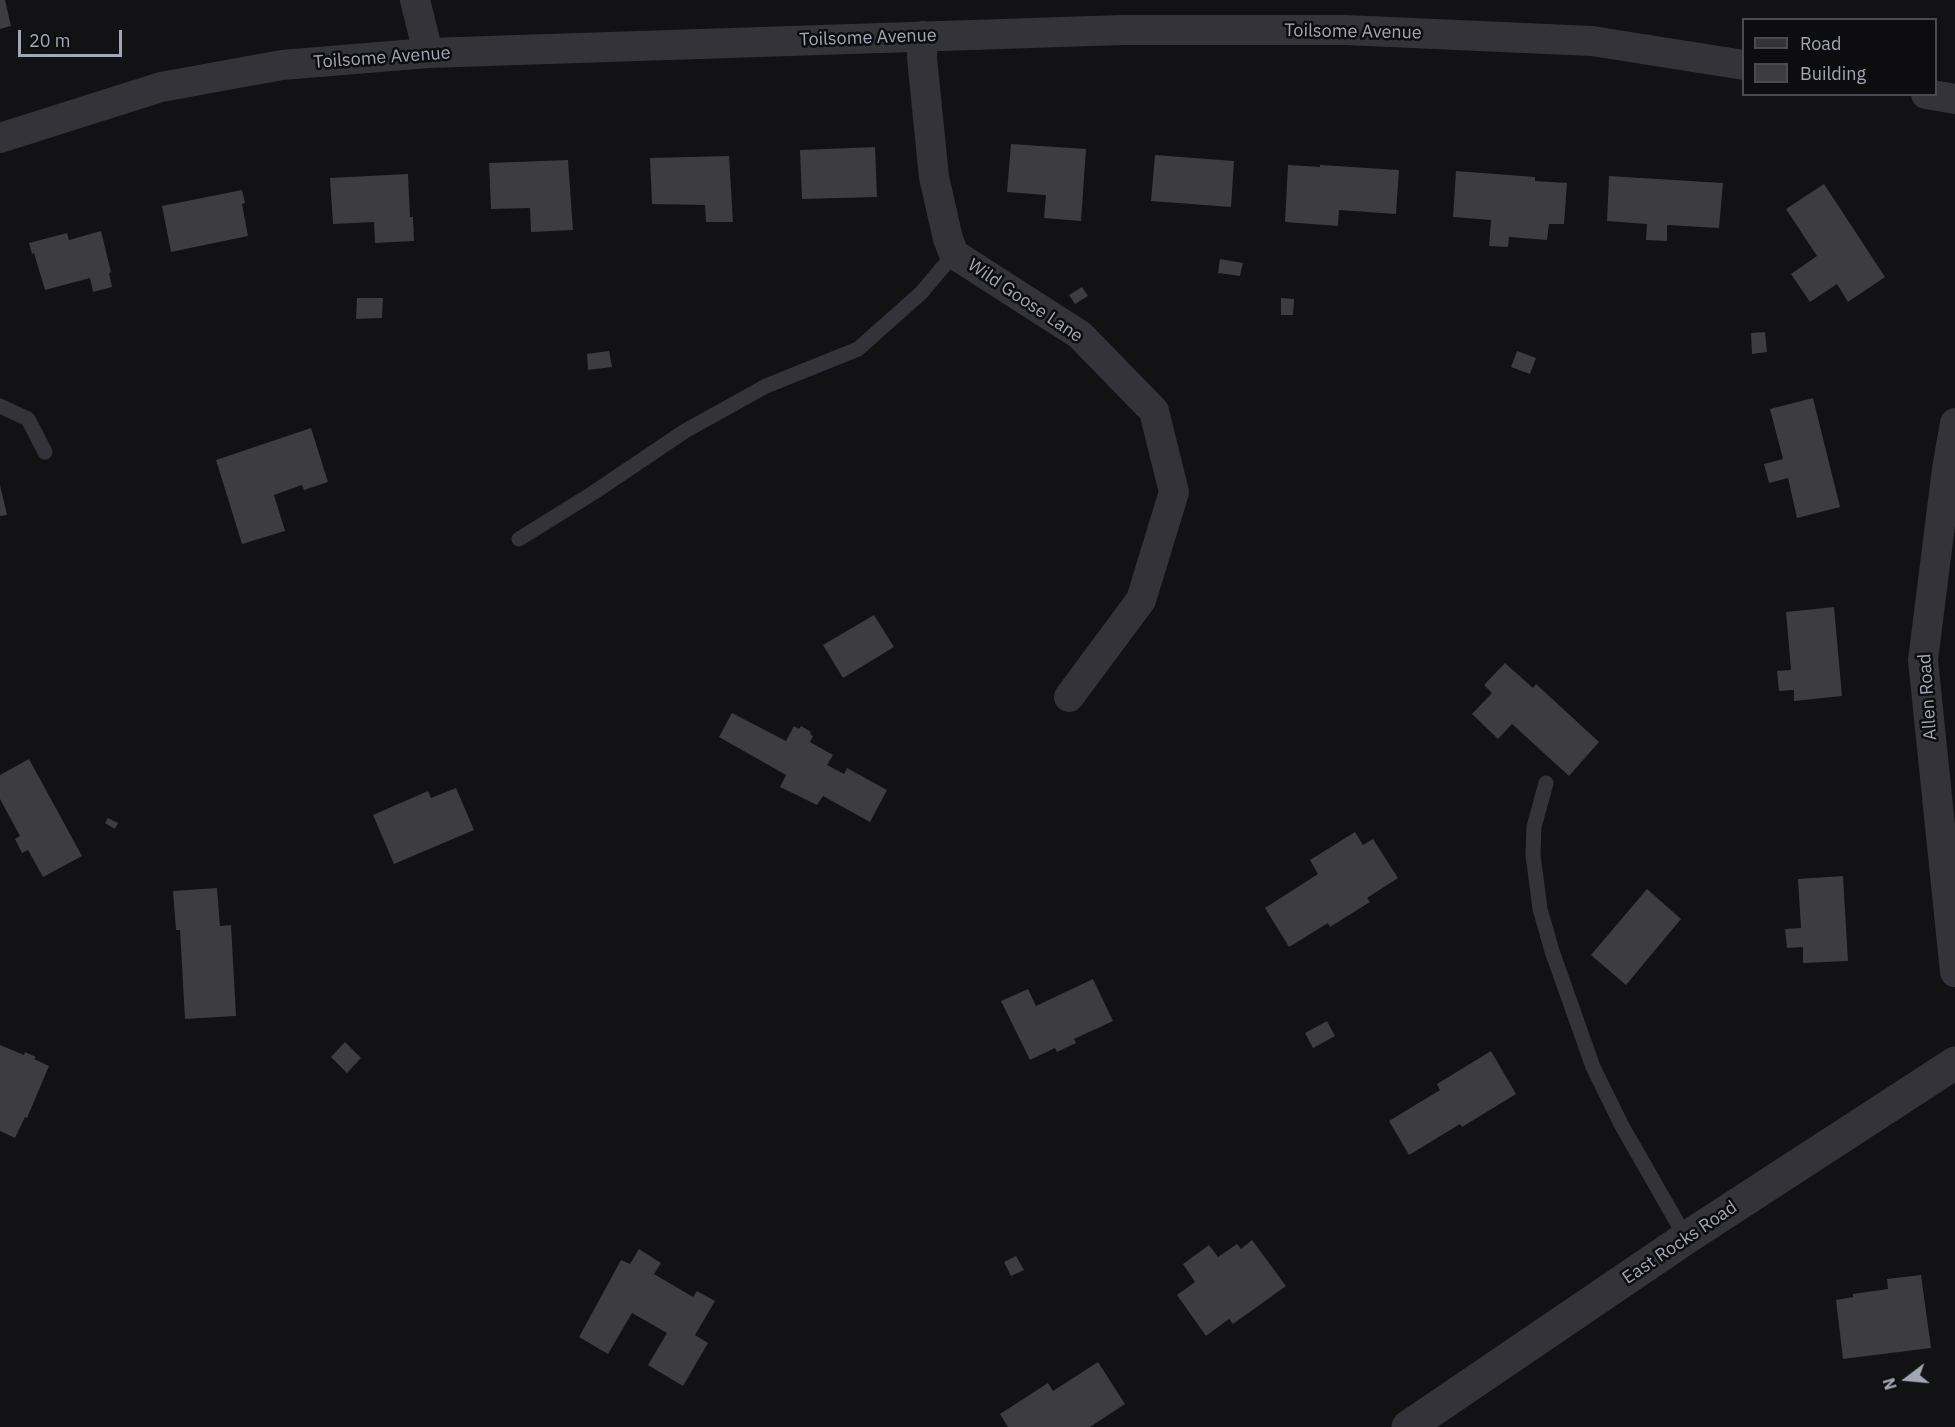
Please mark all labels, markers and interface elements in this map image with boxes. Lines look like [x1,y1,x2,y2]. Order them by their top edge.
scale bar [21,18,124,56]
legend [1742,18,1937,96]
street label: Toilsome Avenue [1284,20,1422,44]
street label: Toilsome Avenue [799,25,937,51]
text: 20 m [29,29,71,52]
text: Road [1800,32,1841,55]
street label: Toilsome Avenue [313,42,451,74]
text: Building [1800,62,1866,85]
street label: Wild Goose Lane [963,254,1087,348]
street label: Allen Road [1914,653,1942,741]
street label: East Rocks Road [1619,1197,1741,1289]
north arrow [1877,1349,1937,1409]
text: N [1878,1376,1901,1392]

